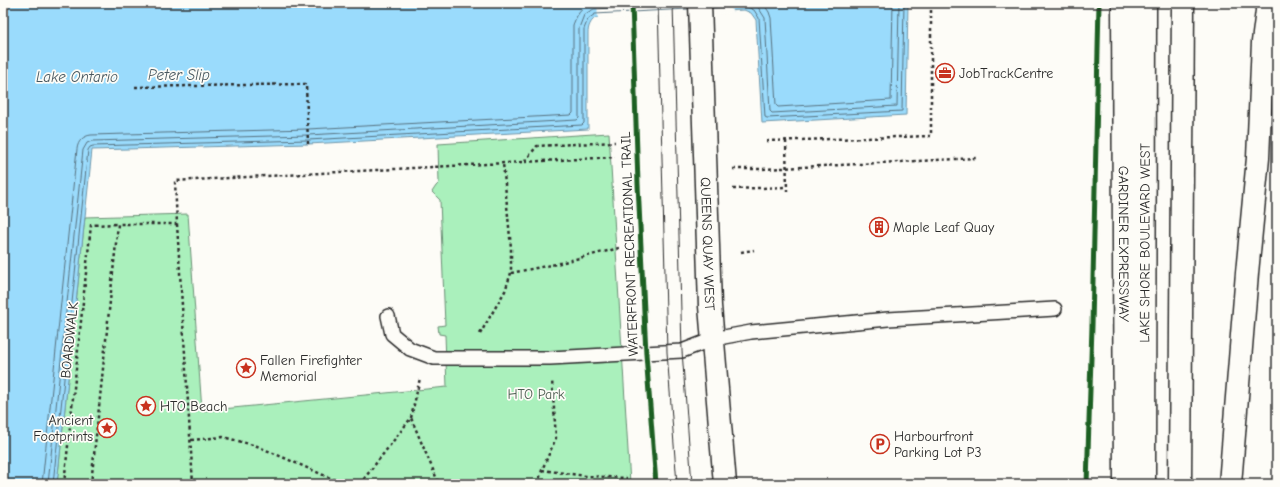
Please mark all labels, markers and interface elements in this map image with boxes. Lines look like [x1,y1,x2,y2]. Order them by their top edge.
office icon: JobTrackCentre [934,62,956,84]
place label: JobTrackCentre [959,65,1053,82]
water label: Peter Slip [148,66,210,84]
water label: Lake Ontario [36,68,118,86]
street label: WATERFRONT RECREATIONAL TRAIL [617,131,642,357]
street label: LAKE SHORE BOULEVARD WEST [1136,142,1154,343]
street label: GARDINER EXPRESSWAY [1115,166,1132,323]
street label: QUEENS QUAY WEST [697,177,718,312]
building icon: Maple Leaf Quay [868,216,890,238]
place label: Maple Leaf Quay [893,219,995,236]
street label: BOARDWALK [57,301,82,379]
place label: Fallen Firefighter Memorial [260,352,362,385]
place icon: Fallen Firefighter Memorial [235,357,257,379]
park label: HTO Park [507,386,565,403]
place icon: HTO Beach [135,395,157,417]
place label: HTO Beach [160,398,228,415]
place label: Ancient Footprints [33,412,94,445]
place icon: Ancient Footprints [96,417,118,439]
place label: Harbourfront Parking Lot P3 [894,428,981,461]
parking icon: Harbourfront Parking Lot P3 [869,433,891,455]

